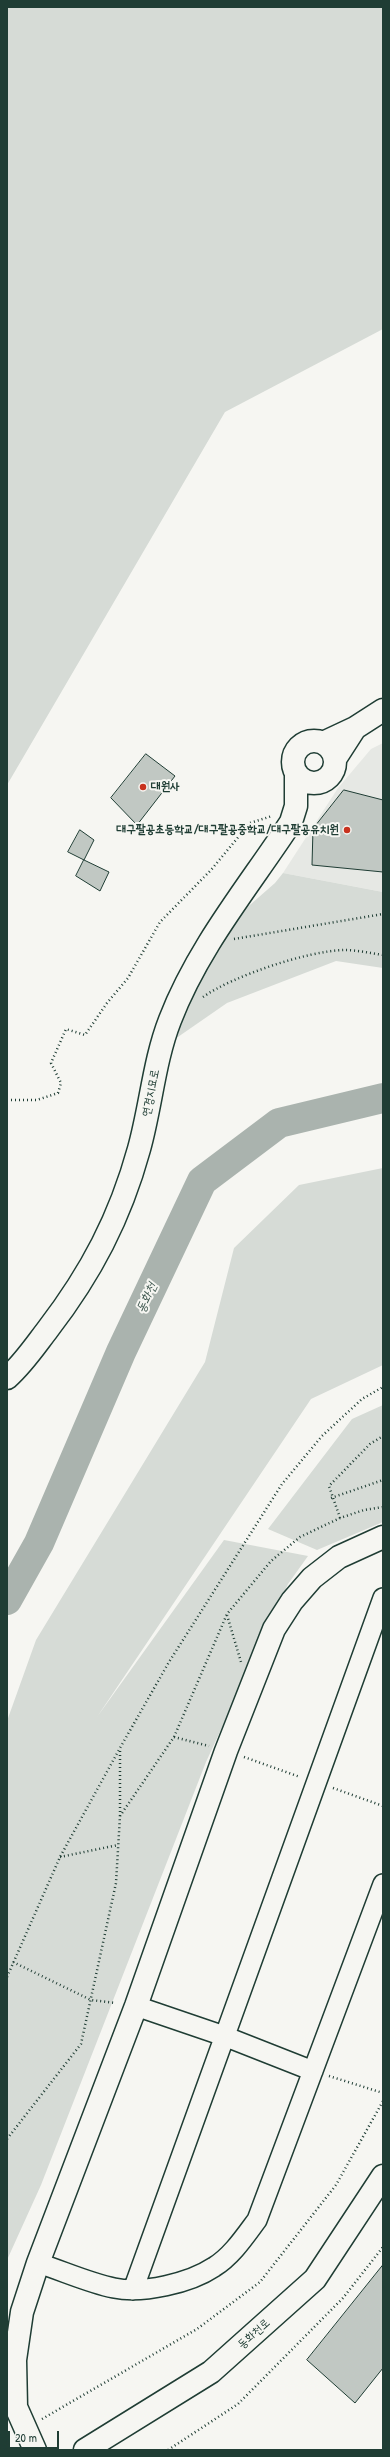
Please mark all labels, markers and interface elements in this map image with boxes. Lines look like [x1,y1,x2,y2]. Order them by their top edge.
place label: 대원사 [151,780,180,794]
marker: 대원사 [138,782,148,792]
place label: 대구팔공초등학교/대구팔공중학교/대구팔공유치원 [116,823,339,837]
marker: 대구팔공초등학교/대구팔공중학교/대구팔공유치원 [342,825,352,835]
street label: 연경지묘로 [139,1068,163,1118]
water label: 동화천 [133,1280,161,1316]
street label: 동화천로 [235,2316,273,2352]
scale bar [10,2423,61,2449]
text: 20 m [15,2429,37,2446]

